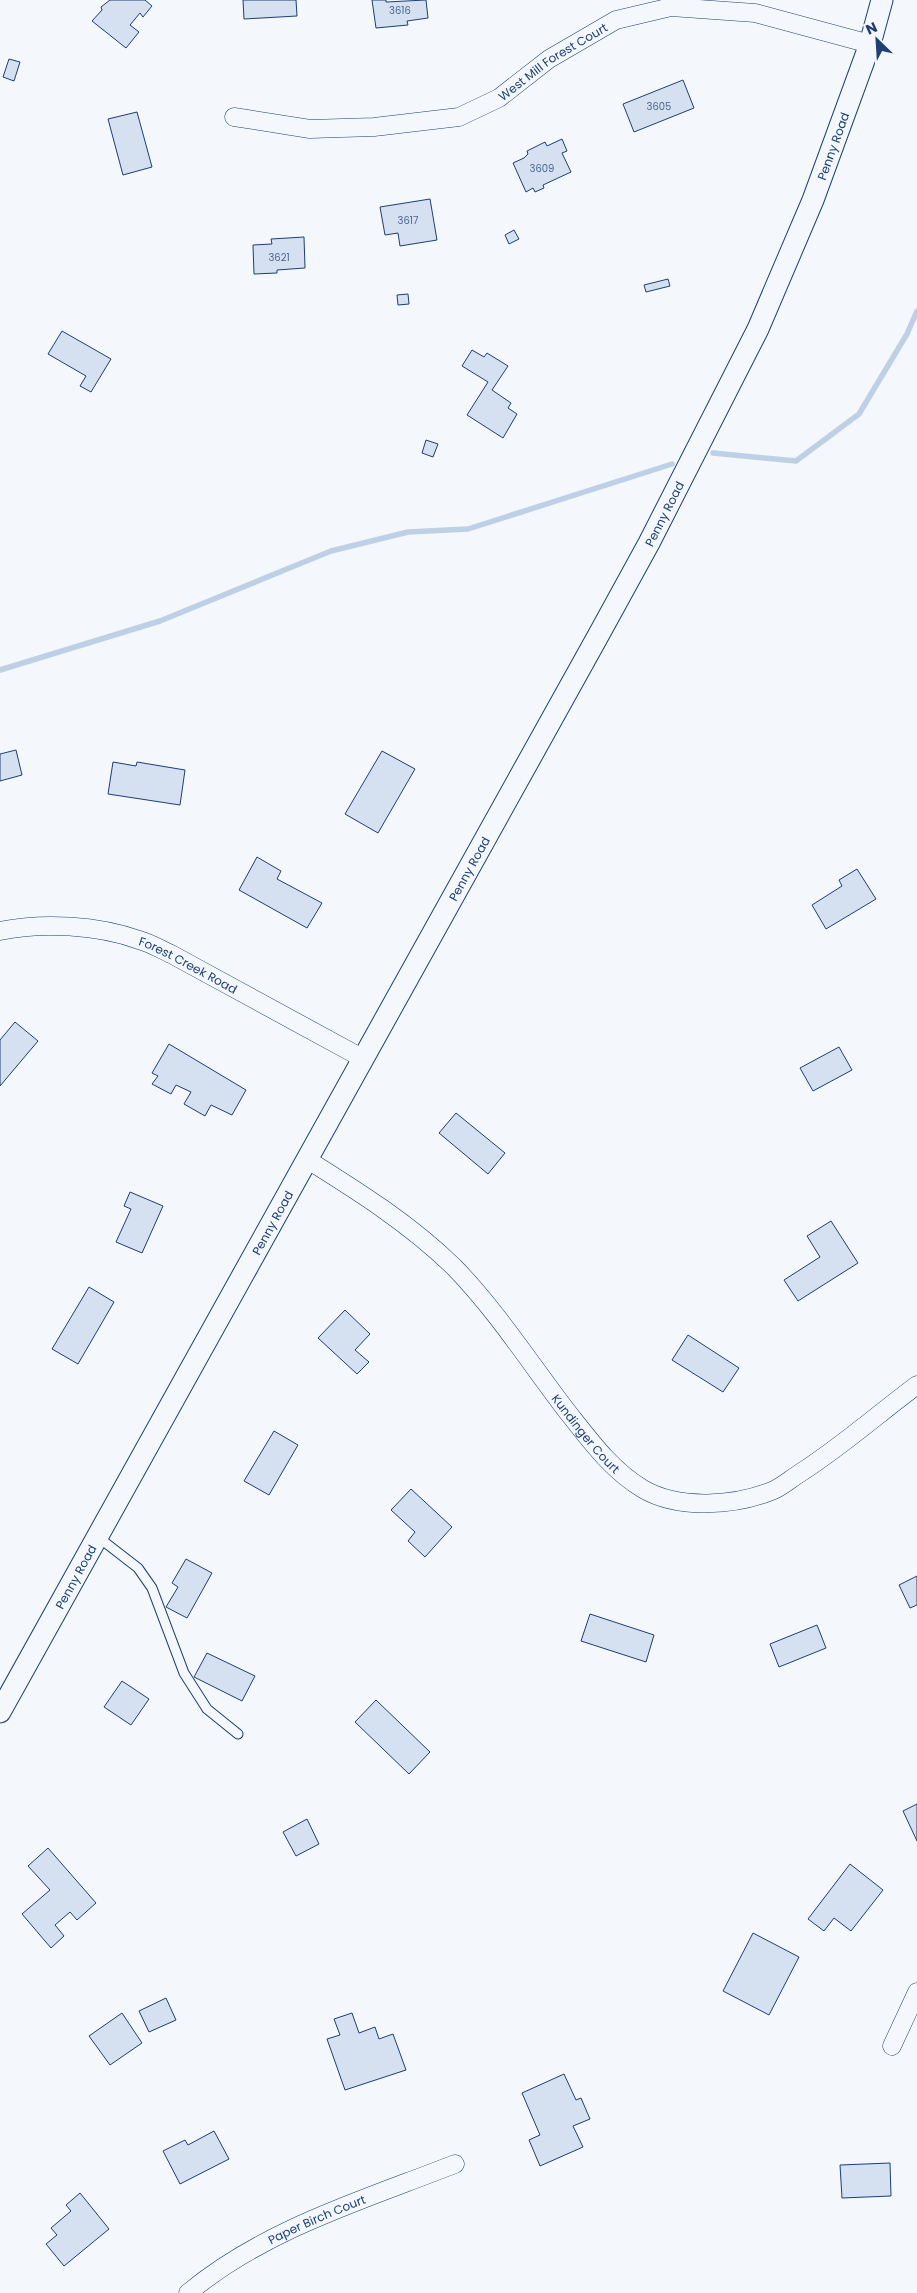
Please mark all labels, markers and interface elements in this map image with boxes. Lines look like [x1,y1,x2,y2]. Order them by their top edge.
house number: 3616 [389,3,411,18]
north arrow [852,15,902,65]
text: N [863,17,881,40]
street label: West Mill Forest Court [494,18,610,104]
house number: 3605 [647,99,671,114]
street label: Penny Road [813,110,853,182]
house number: 3609 [530,161,554,176]
house number: 3617 [398,213,419,228]
house number: 3621 [268,250,290,265]
street label: Penny Road [640,478,688,549]
street label: Penny Road [444,833,493,904]
street label: Forest Creek Road [137,932,241,997]
street label: Penny Road [247,1187,297,1258]
street label: Kundinger Court [548,1390,624,1477]
street label: Penny Road [51,1541,100,1612]
street label: Paper Birch Court [265,2190,368,2248]

